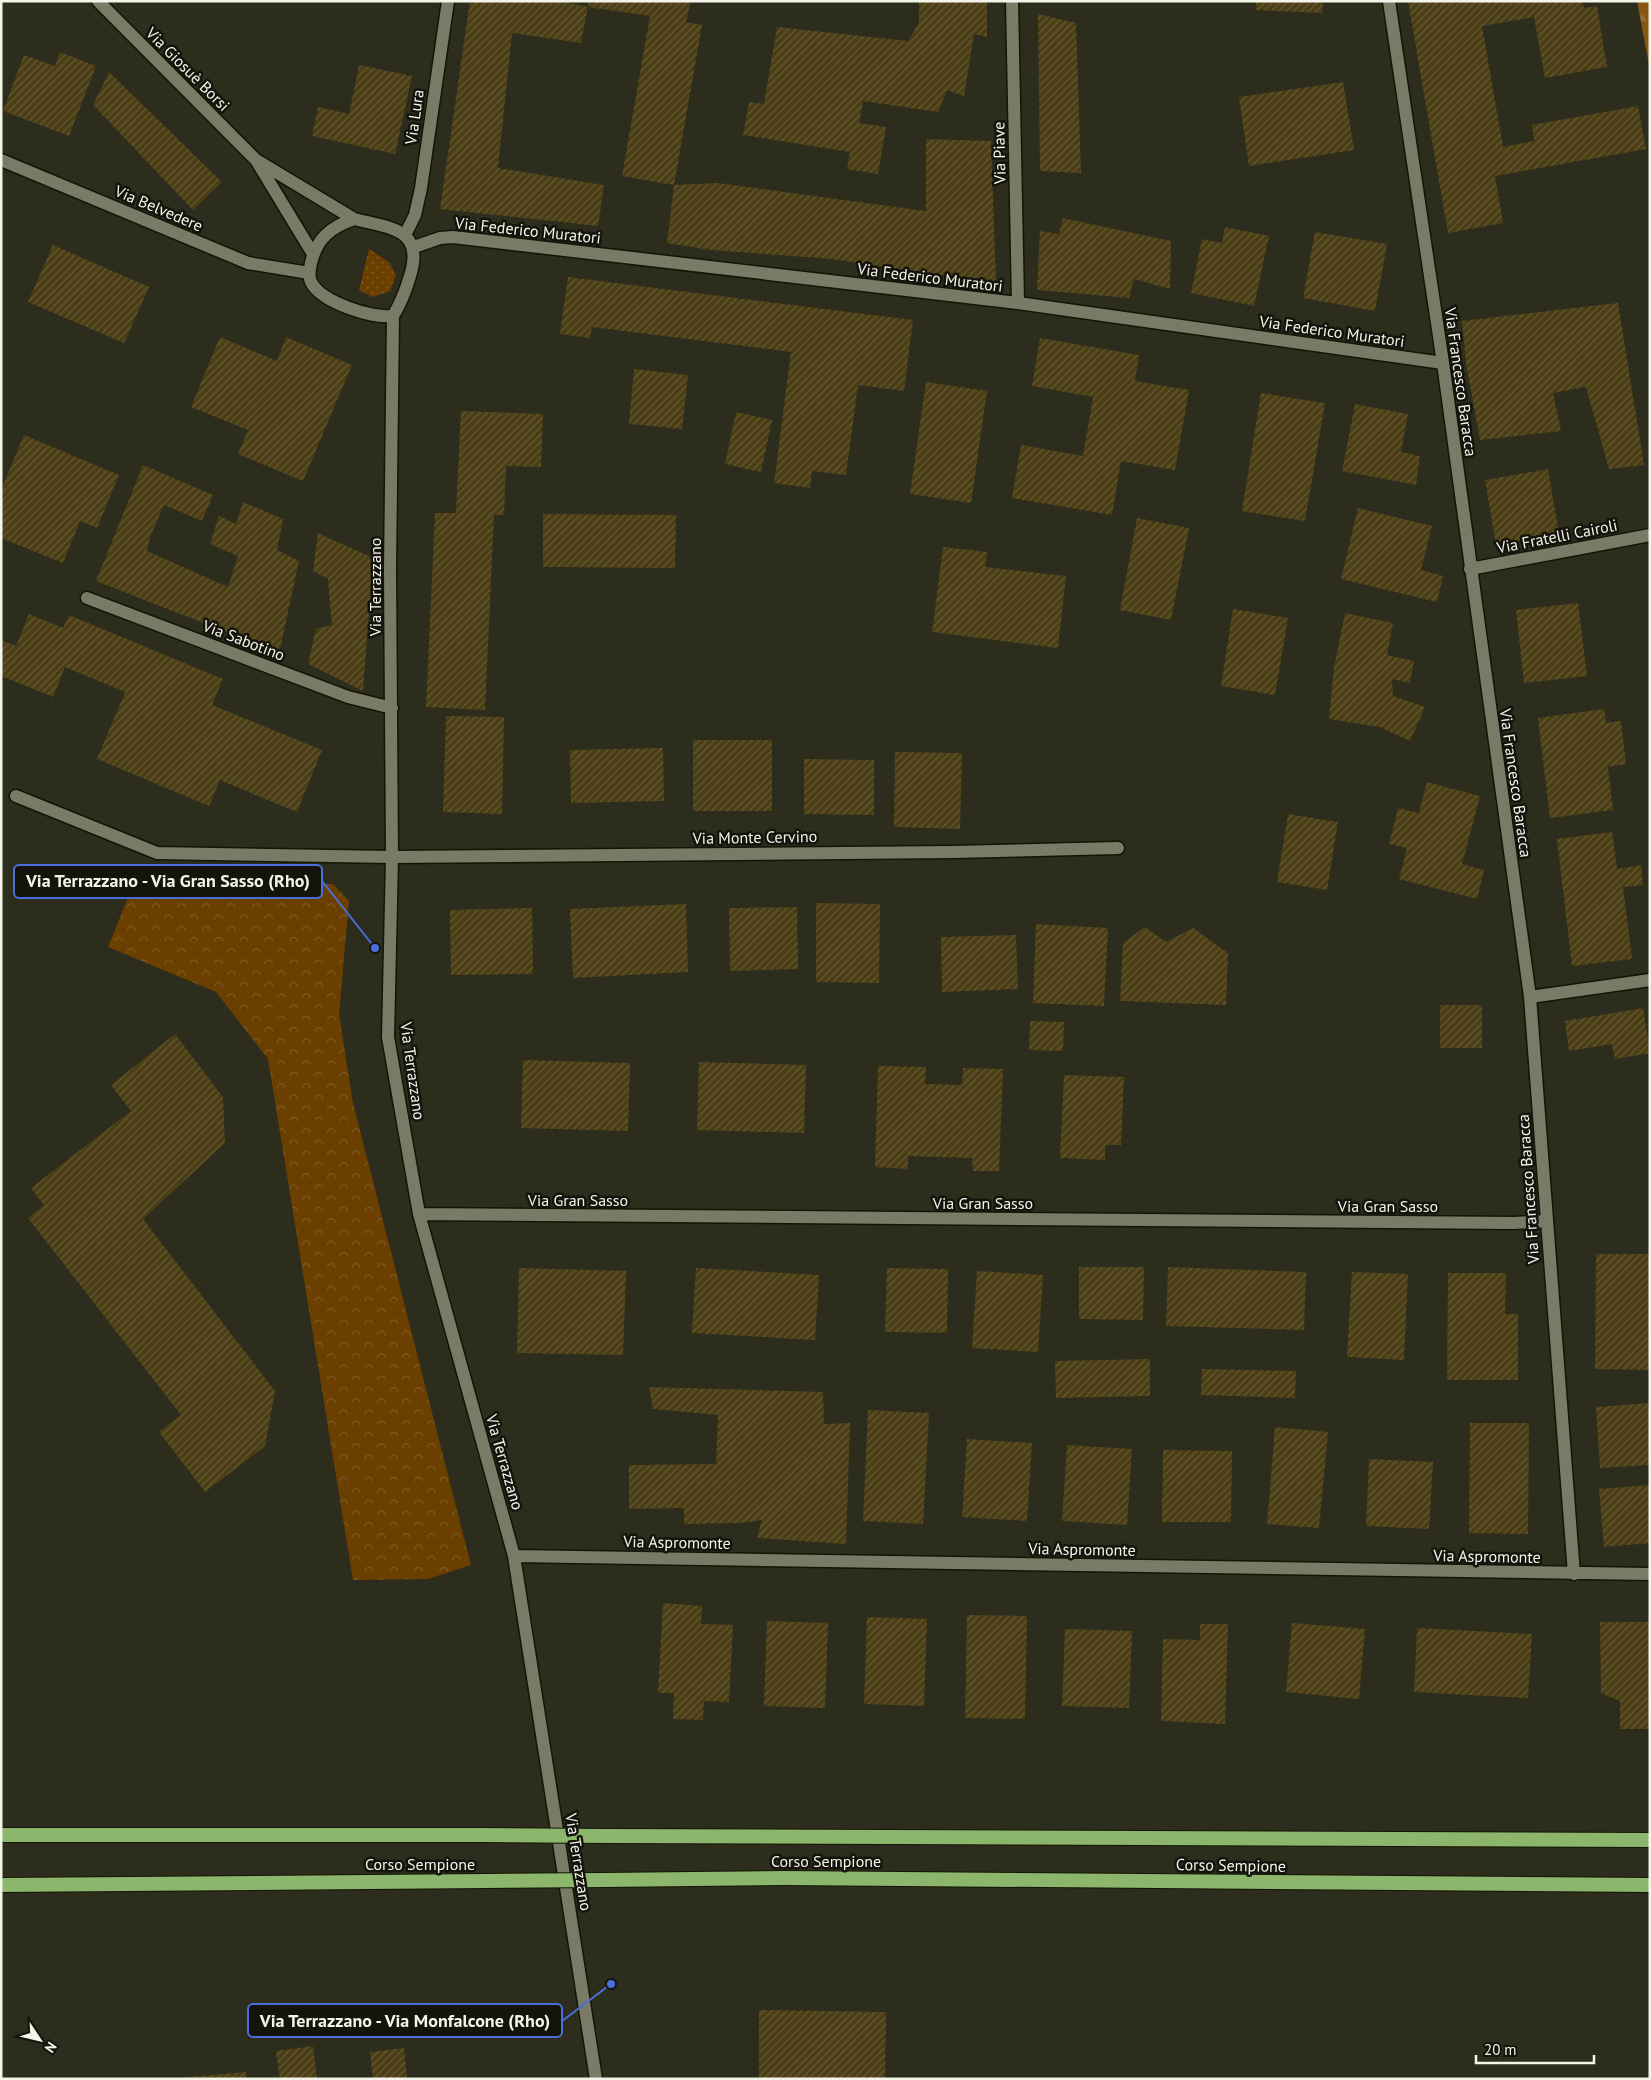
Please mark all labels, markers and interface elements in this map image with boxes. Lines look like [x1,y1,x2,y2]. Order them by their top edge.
street label: Via Giosuè Borsi [141,22,234,115]
street label: Via Lura [400,88,428,147]
street label: Via Piave [988,122,1010,185]
street label: Via Belvedere [111,180,206,236]
street label: Via Federico Muratori [453,212,602,248]
street label: Via Federico Muratori [855,258,1004,296]
street label: Via Francesco Baracca [1441,305,1481,458]
street label: Via Federico Muratori [1257,311,1406,351]
street label: Via Fratelli Cairoli [1494,514,1619,558]
street label: Via Terrazzano [365,538,385,637]
street label: Via Sabotino [199,615,288,665]
street label: Via Francesco Baracca [1496,706,1536,859]
street label: Via Monte Cervino [691,826,818,848]
callout: Via Terrazzano - Via Gran Sasso (Rho) [14,865,322,898]
text: Via Terrazzano - Via Gran Sasso (Rho) [25,869,310,892]
street label: Via Terrazzano [396,1020,430,1121]
street label: Via Francesco Baracca [1513,1113,1543,1266]
street label: Via Gran Sasso [527,1190,628,1210]
street label: Via Gran Sasso [932,1193,1033,1213]
street label: Via Gran Sasso [1337,1196,1438,1216]
street label: Via Terrazzano [482,1411,528,1512]
street label: Via Aspromonte [622,1531,731,1553]
street label: Via Aspromonte [1027,1538,1136,1560]
street label: Via Aspromonte [1432,1545,1541,1567]
street label: Via Terrazzano [561,1811,597,1912]
street label: Corso Sempione [771,1851,881,1871]
street label: Corso Sempione [365,1854,475,1874]
street label: Corso Sempione [1176,1854,1286,1876]
callout: Via Terrazzano - Via Monfalcone (Rho) [248,2004,562,2037]
text: Via Terrazzano - Via Monfalcone (Rho) [259,2009,550,2032]
north arrow [15,2015,65,2065]
scale bar [1476,2032,1594,2064]
text: N [41,2039,61,2056]
text: 20 m [1484,2040,1517,2059]

